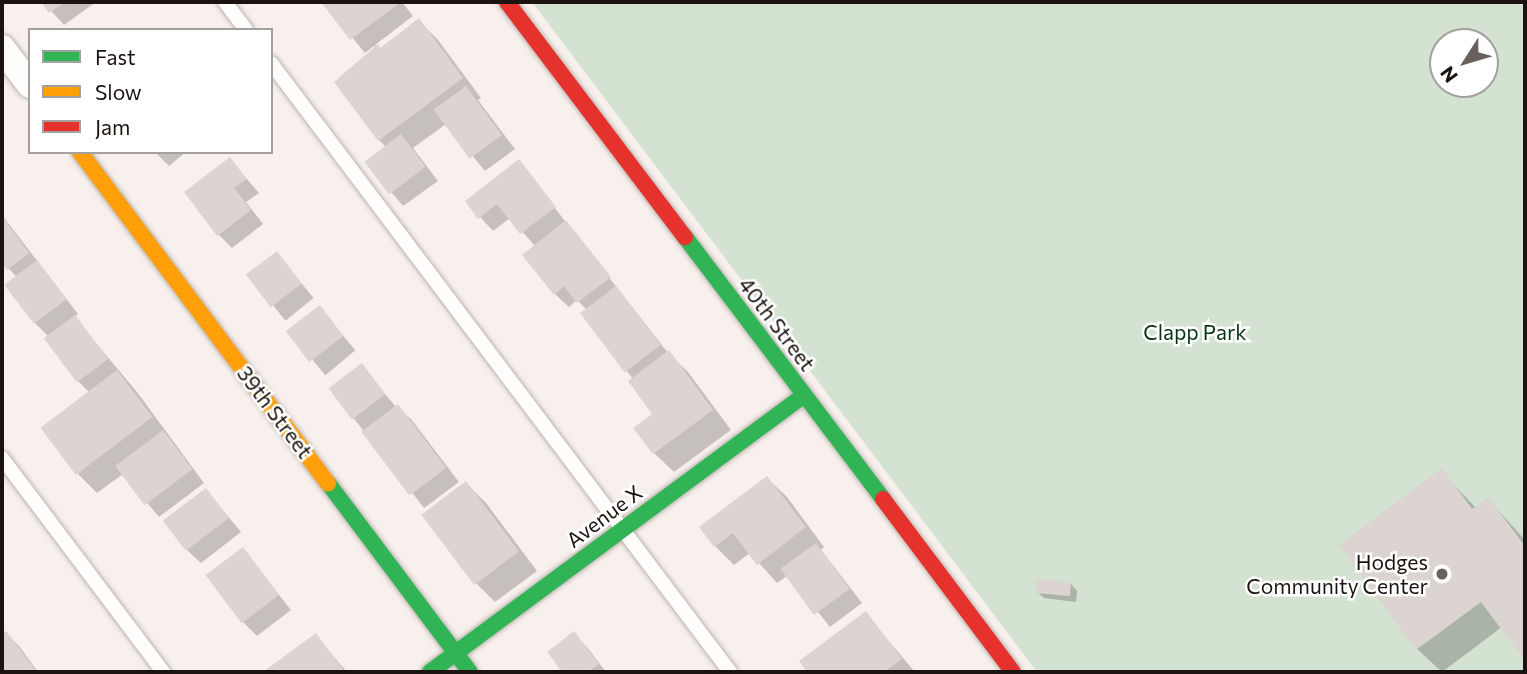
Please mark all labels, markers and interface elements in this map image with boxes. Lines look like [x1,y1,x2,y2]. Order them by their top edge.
legend [28,28,273,154]
north arrow [1429,28,1499,98]
text: Fast [95,44,136,69]
text: N [1435,62,1462,87]
text: Slow [95,79,142,104]
text: Jam [95,114,130,139]
street label: 40th Street [734,272,820,376]
park label: Clapp Park [1143,319,1247,345]
street label: 39th Street [232,361,318,463]
street label: Avenue X [561,479,647,553]
place label: Hodges Community Center [1246,549,1428,599]
marker: Hodges Community Center [1434,566,1450,582]

